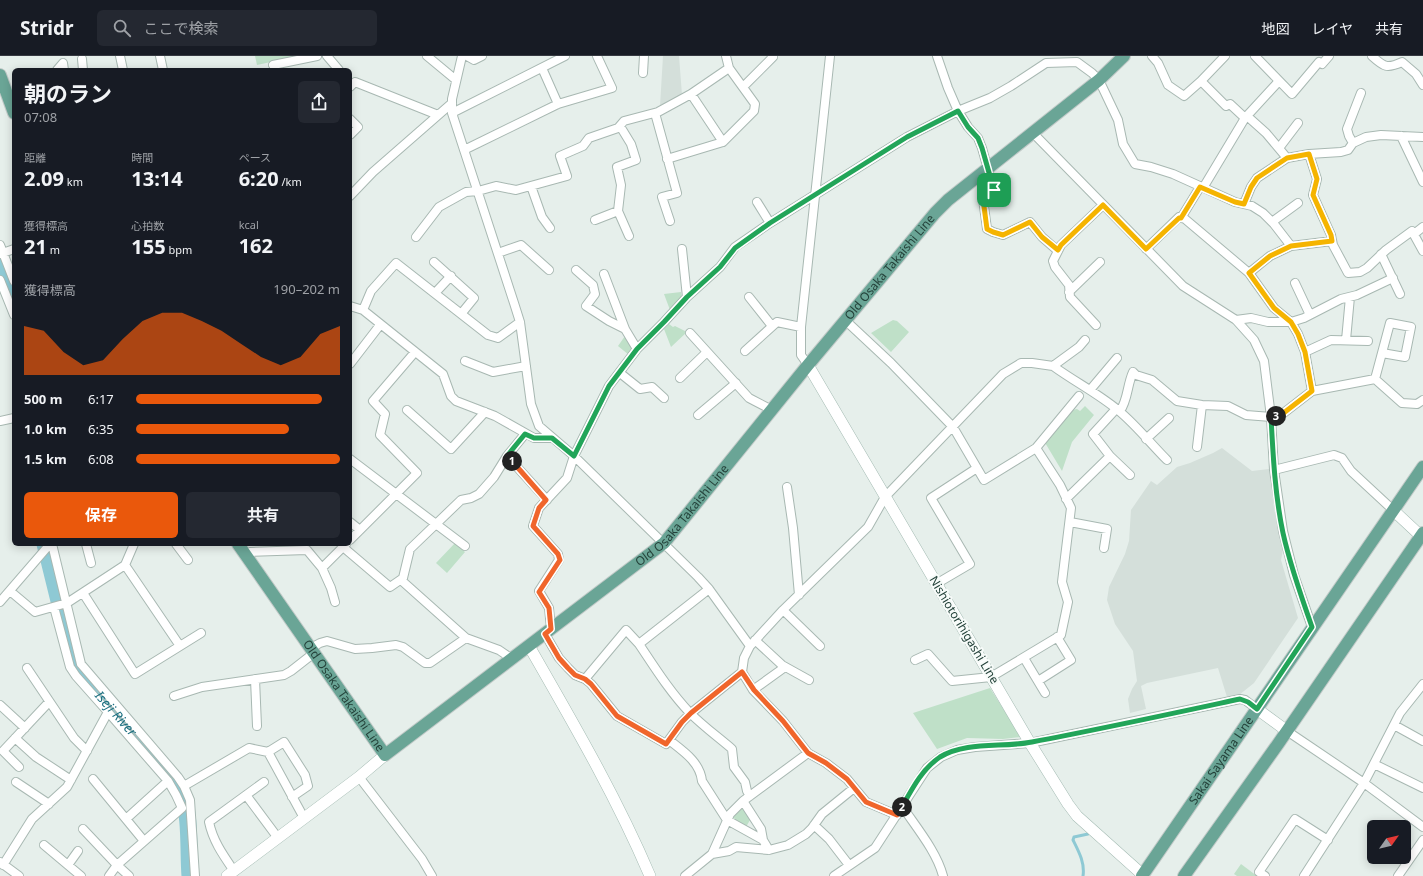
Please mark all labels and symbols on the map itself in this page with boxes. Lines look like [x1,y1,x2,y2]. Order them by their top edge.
pin [977,173,1011,207]
street label: Old Osaka Takaishi Line [840,210,939,323]
pin: 3 [1266,406,1286,426]
pin: 1 [502,451,522,471]
street label: Old Osaka Takaishi Line [631,460,733,570]
street label: Nishiotorihigashi Line [925,573,1003,687]
street label: Old Osaka Takaishi Line [299,636,389,755]
water label: Iseji River [90,686,142,741]
street label: Sakai Sayama Line [1185,713,1257,808]
pin: 2 [892,797,912,817]
north arrow [1367,820,1411,864]

